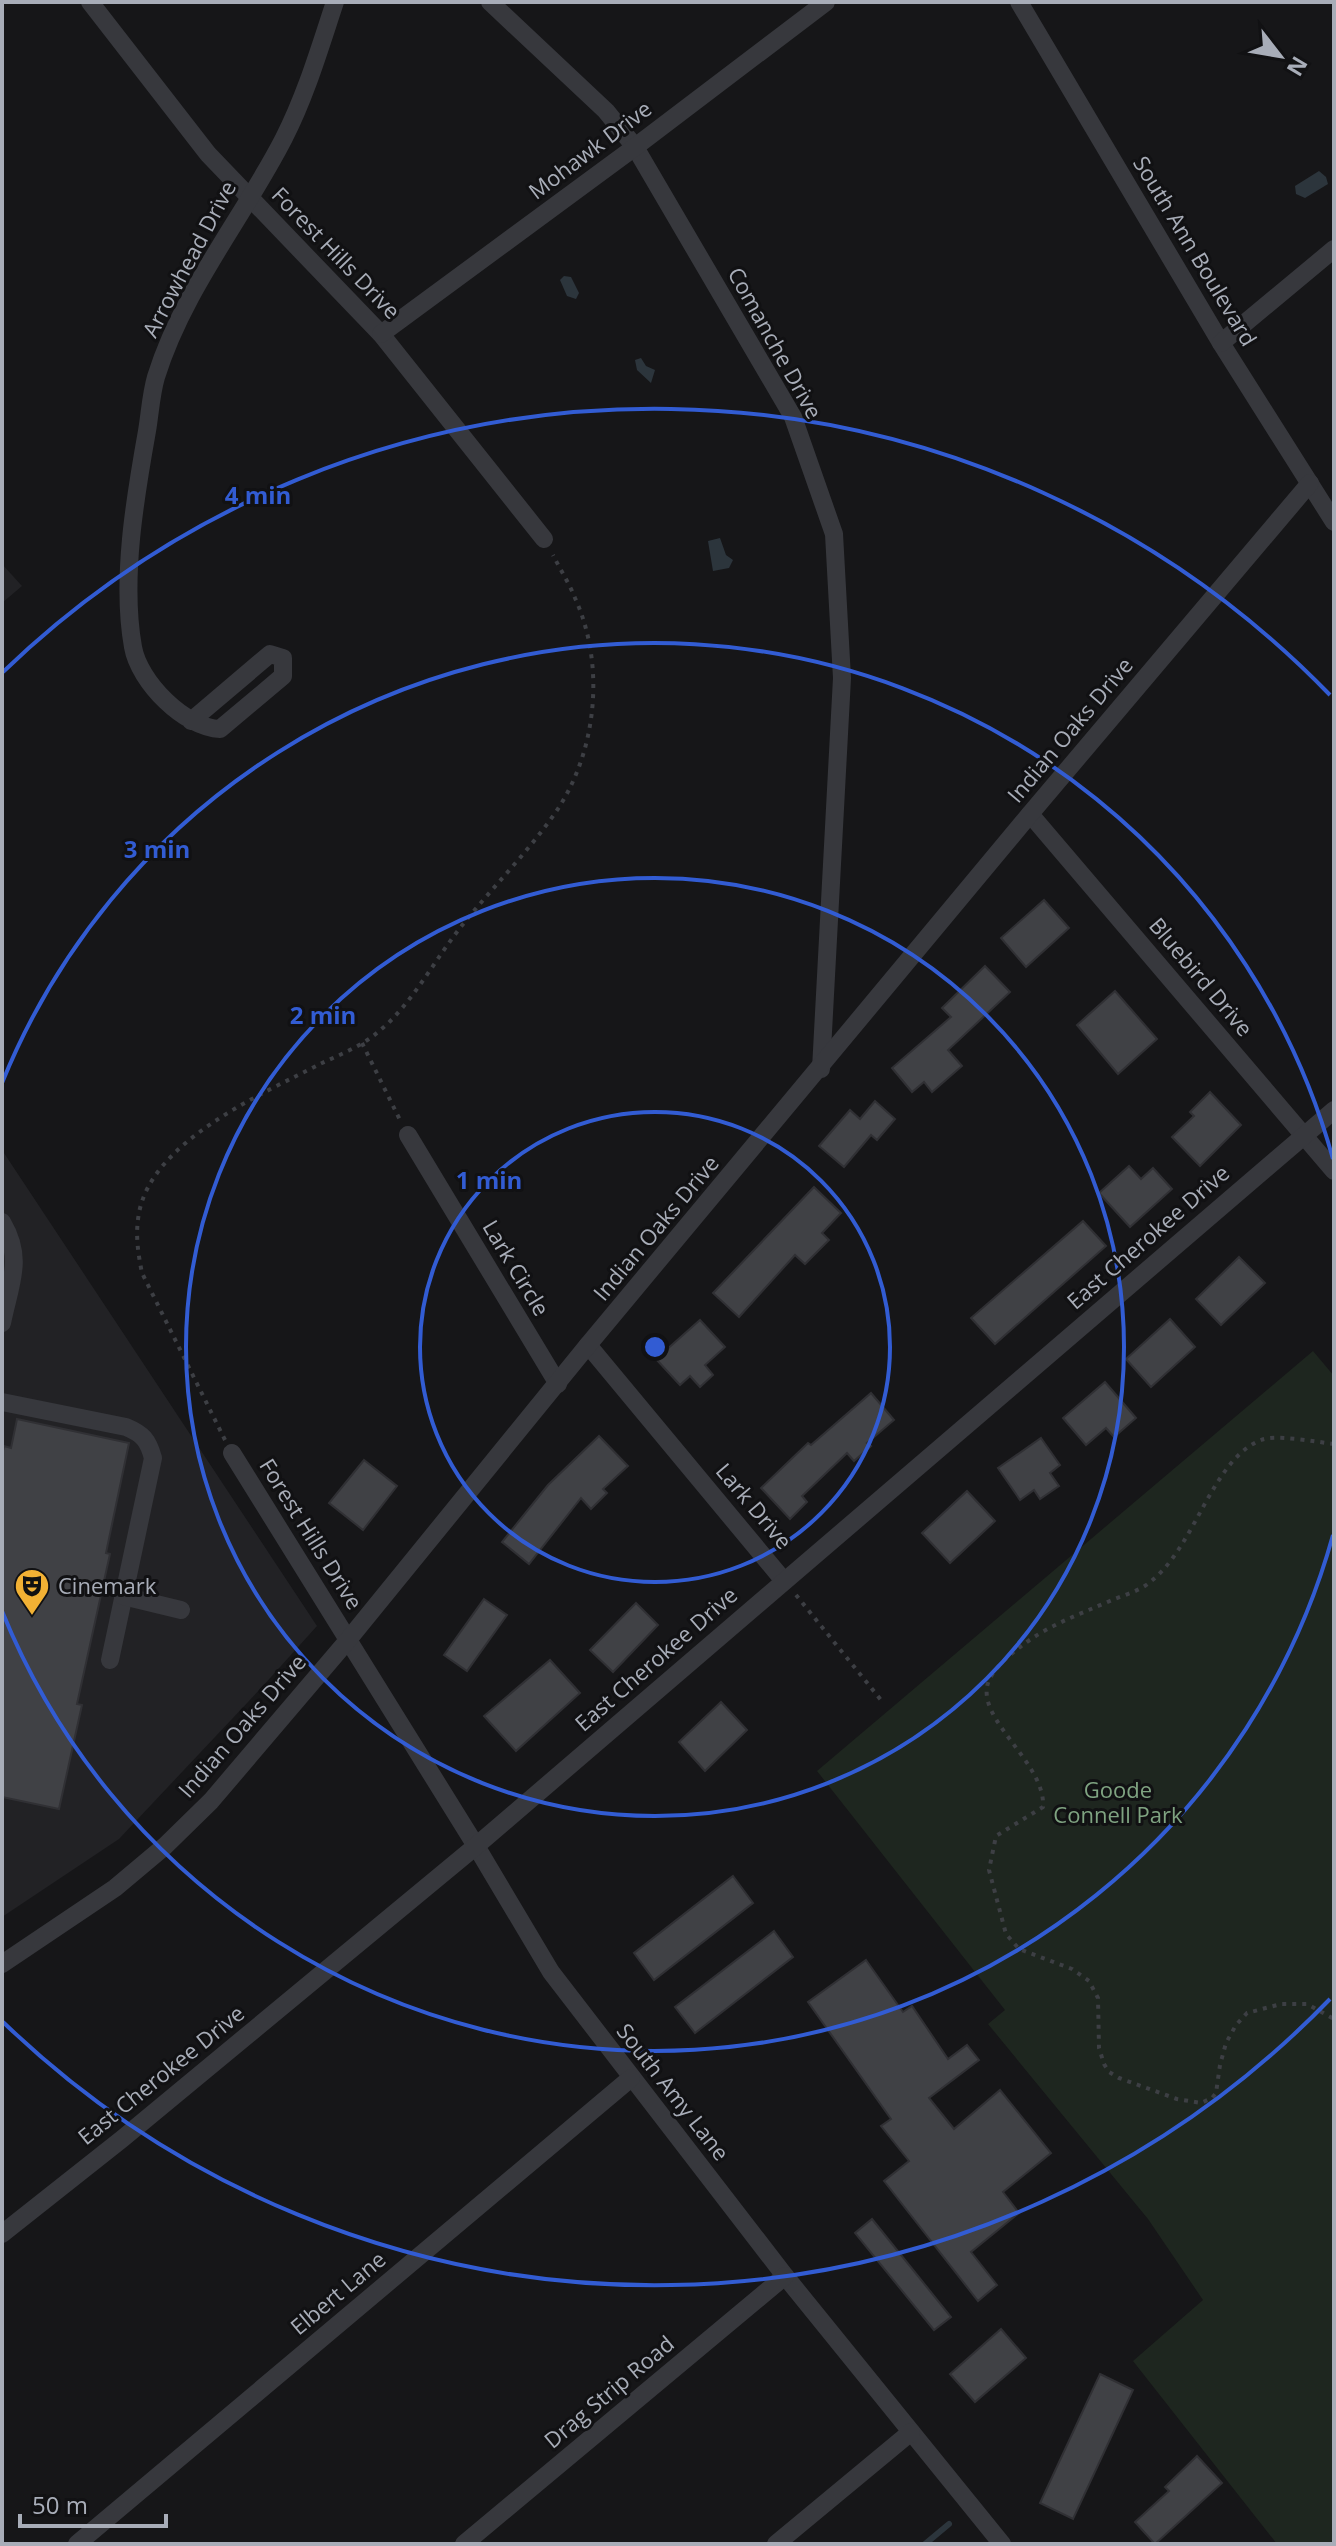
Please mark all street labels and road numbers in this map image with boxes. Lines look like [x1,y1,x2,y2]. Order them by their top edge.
street label: Mohawk Drive [522,93,657,205]
street label: South Ann Boulevard [1127,150,1265,351]
street label: Arrowhead Drive [134,175,242,342]
street label: Forest Hills Drive [266,180,408,325]
street label: Comanche Drive [722,261,830,424]
street label: Indian Oaks Drive [1000,650,1139,808]
street label: Bluebird Drive [1143,911,1260,1042]
street label: Indian Oaks Drive [586,1148,725,1306]
street label: East Cherokee Drive [1060,1157,1235,1315]
street label: Lark Circle [476,1214,557,1321]
street label: Forest Hills Drive [253,1452,370,1615]
street label: Lark Drive [710,1456,800,1555]
street label: East Cherokee Drive [568,1579,743,1737]
street label: Indian Oaks Drive [171,1647,312,1803]
street label: East Cherokee Drive [71,1998,250,2151]
street label: South Amy Lane [611,2017,737,2166]
street label: Elbert Lane [283,2244,391,2341]
street label: Drag Strip Road [537,2328,680,2454]

